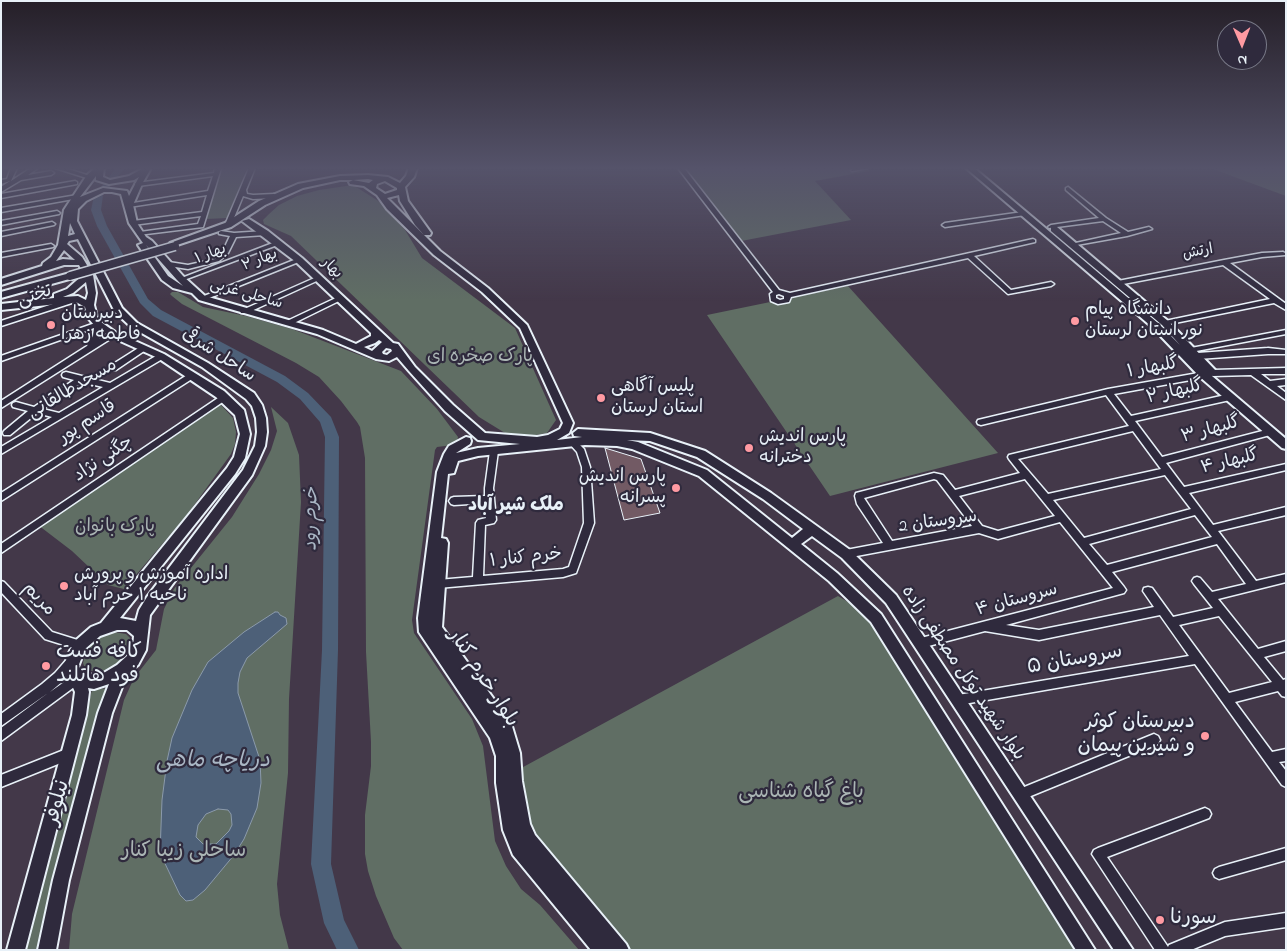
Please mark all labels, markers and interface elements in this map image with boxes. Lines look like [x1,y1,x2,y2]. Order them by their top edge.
north arrow [1217,20,1267,70]
text: N [1237,49,1247,70]
street label: بهار ۱ [193,241,229,269]
street label: ارتش [1181,241,1215,265]
street label: بهار ۲ [240,246,280,276]
street label: بهار [317,255,345,283]
street label: ساحلی غربی [208,276,284,314]
street label: تختی [15,281,55,313]
place label: دانشگاه پیام نور استان لرستان [1085,300,1203,342]
place label: دبیرستان فاطمه زهرا [61,304,141,346]
marker: دانشگاه پیام نور استان لرستان [1069,315,1081,327]
marker: دبیرستان فاطمه زهرا [45,319,57,331]
street label: ساحل شرقی [177,324,259,388]
park label: پارک صخره ای [427,347,533,369]
street label: گلبهار ۱ [1126,354,1180,384]
street label: مسجدطالقانی [24,355,122,425]
street label: گلبهار ۲ [1144,376,1206,410]
place label: پلیس آگاهی استان لرستان [611,377,703,419]
marker: پلیس آگاهی استان لرستان [595,392,607,404]
street label: قاسم پور [55,396,121,450]
street label: ۳ گلبهار [1179,413,1243,449]
place label: پارس اندیش دخترانه [759,427,846,469]
street label: چگنی نژاد [70,432,138,488]
marker: پارس اندیش دخترانه [743,442,755,454]
street label: گلبهار ۴ [1199,446,1261,480]
place label: پارس اندیش پسرانه [579,467,666,509]
marker: پارس اندیش پسرانه [670,482,682,494]
water label: خرم رود [301,487,325,551]
district label: ملک شیر آباد [468,496,564,518]
street label: سروستان 2 [897,507,979,539]
park label: پارک بانوان [75,517,155,539]
street label: خرم کنار ۱ [489,544,563,574]
place label: اداره آموزش و پرورش ناحیه ۱ خرم آباد [74,565,228,608]
street label: مریم [17,579,59,621]
marker: اداره آموزش و پرورش ناحیه ۱ خرم آباد [58,580,70,592]
street label: سروستان ۴ [974,580,1060,622]
street label: بلوار شهید توکل مصطفی زاده [895,582,1029,766]
street label: بلوار خرم کنار [441,625,523,733]
street label: سروستان ۵ [1025,640,1125,682]
place label: کافه فست فود هاتلند [56,641,142,691]
marker: کافه فست فود هاتلند [40,660,52,672]
place label: دبیرستان کوثر و شیرین پیمان [1077,711,1195,761]
marker: دبیرستان کوثر و شیرین پیمان [1199,730,1211,742]
water label: دریاچه ماهی [156,749,270,775]
street label: نیلوفر [41,778,77,828]
park label: باغ گیاه شناسی [738,781,864,807]
park label: ساحلی زیبا کنار [122,840,246,866]
place label: سورنا [1170,907,1217,933]
marker: سورنا [1154,914,1166,926]

